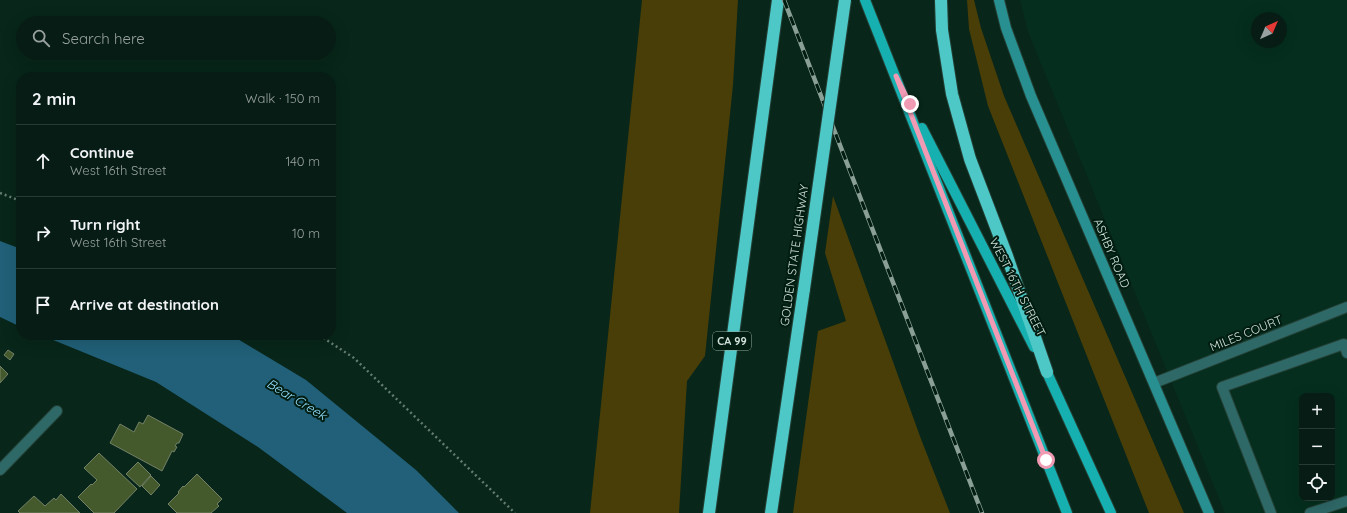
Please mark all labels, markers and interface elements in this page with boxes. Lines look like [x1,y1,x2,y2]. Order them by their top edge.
north arrow [1251,12,1287,48]
search box [16,16,336,60]
icon: search [30,27,52,49]
text: Search here [62,29,145,48]
text: 2 min [32,88,76,109]
text: Walk · 150 m [245,90,320,106]
route end [901,95,919,113]
text: Continue [70,143,134,162]
icon: ahead [32,150,54,172]
text: 140 m [285,153,320,169]
text: West 16th Street [70,162,166,178]
street label: GOLDEN STATE HIGHWAY [777,183,811,327]
text: Turn right [70,215,141,234]
street label: ASHBY ROAD [1091,216,1134,290]
icon: right [32,222,54,244]
text: 10 m [292,225,320,241]
text: West 16th Street [70,234,166,250]
street label: WEST 16TH STREET [987,235,1049,339]
icon: arrive [32,294,54,316]
text: Arrive at destination [70,295,219,314]
street label: MILES COURT [1208,312,1284,354]
road number: CA 99 [713,332,751,350]
water label: Bear Creek [264,375,331,424]
map controls [1299,393,1335,501]
button: + [1299,393,1335,429]
button: − [1299,429,1335,465]
route start [1037,451,1055,469]
button: locate [1299,465,1335,501]

